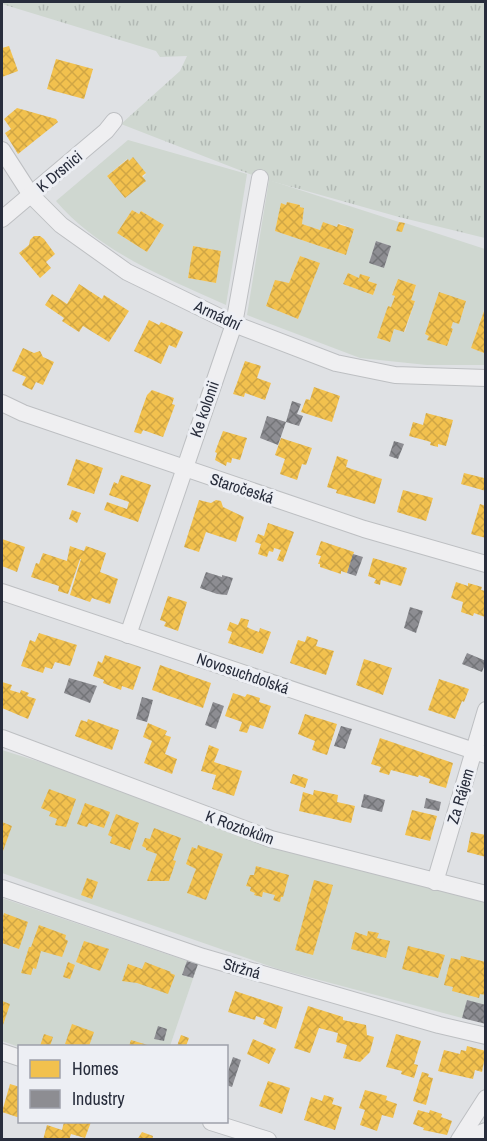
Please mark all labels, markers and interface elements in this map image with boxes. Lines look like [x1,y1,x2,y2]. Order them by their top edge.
street label: K Drsnici [31,145,87,197]
street label: Armádní [190,294,245,336]
street label: Ke kolonii [184,378,224,440]
street label: Staročeská [207,467,277,509]
street label: Novosuchdolská [194,647,293,699]
street label: Za Rájem [441,766,479,826]
street label: K Roztokům [203,804,277,850]
street label: Stržná [221,952,264,984]
legend [18,1045,228,1123]
text: Homes [72,1056,119,1081]
text: Industry [72,1086,125,1111]

